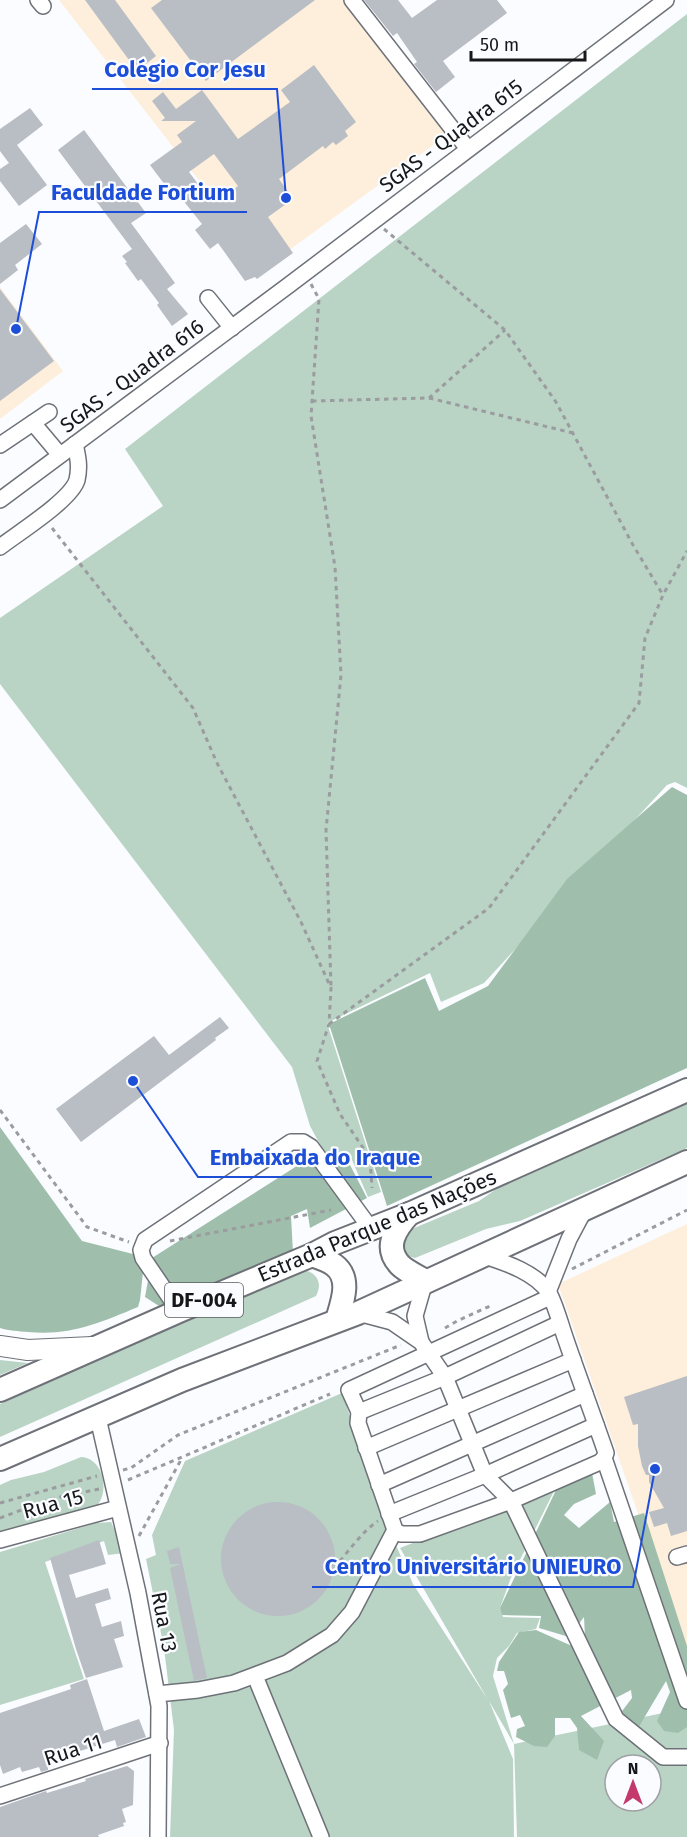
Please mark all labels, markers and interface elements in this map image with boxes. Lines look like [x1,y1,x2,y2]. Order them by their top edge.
scale bar [471,24,585,62]
text: 50 m [480,34,519,56]
callout: Colégio Cor Jesu [92,49,277,89]
text: Colégio Cor Jesu [104,56,266,83]
street label: SGAS - Quadra 615 [374,74,528,198]
callout: Faculdade Fortium [39,172,247,212]
text: Faculdade Fortium [51,179,235,206]
street label: SGAS - Quadra 616 [55,313,209,439]
callout: Embaixada do Iraque [198,1137,432,1177]
text: Embaixada do Iraque [210,1144,420,1171]
street label: Estrada Parque das Nações [254,1164,500,1288]
road number: DF-004 [165,1283,243,1317]
street label: Rua 15 [20,1483,86,1525]
callout: Centro Universitário UNIEURO [312,1547,633,1587]
text: Centro Universitário UNIEURO [325,1553,621,1580]
street label: Rua 13 [145,1589,183,1655]
street label: Rua 11 [41,1728,105,1772]
north arrow [603,1753,663,1813]
text: N [628,1759,638,1778]

